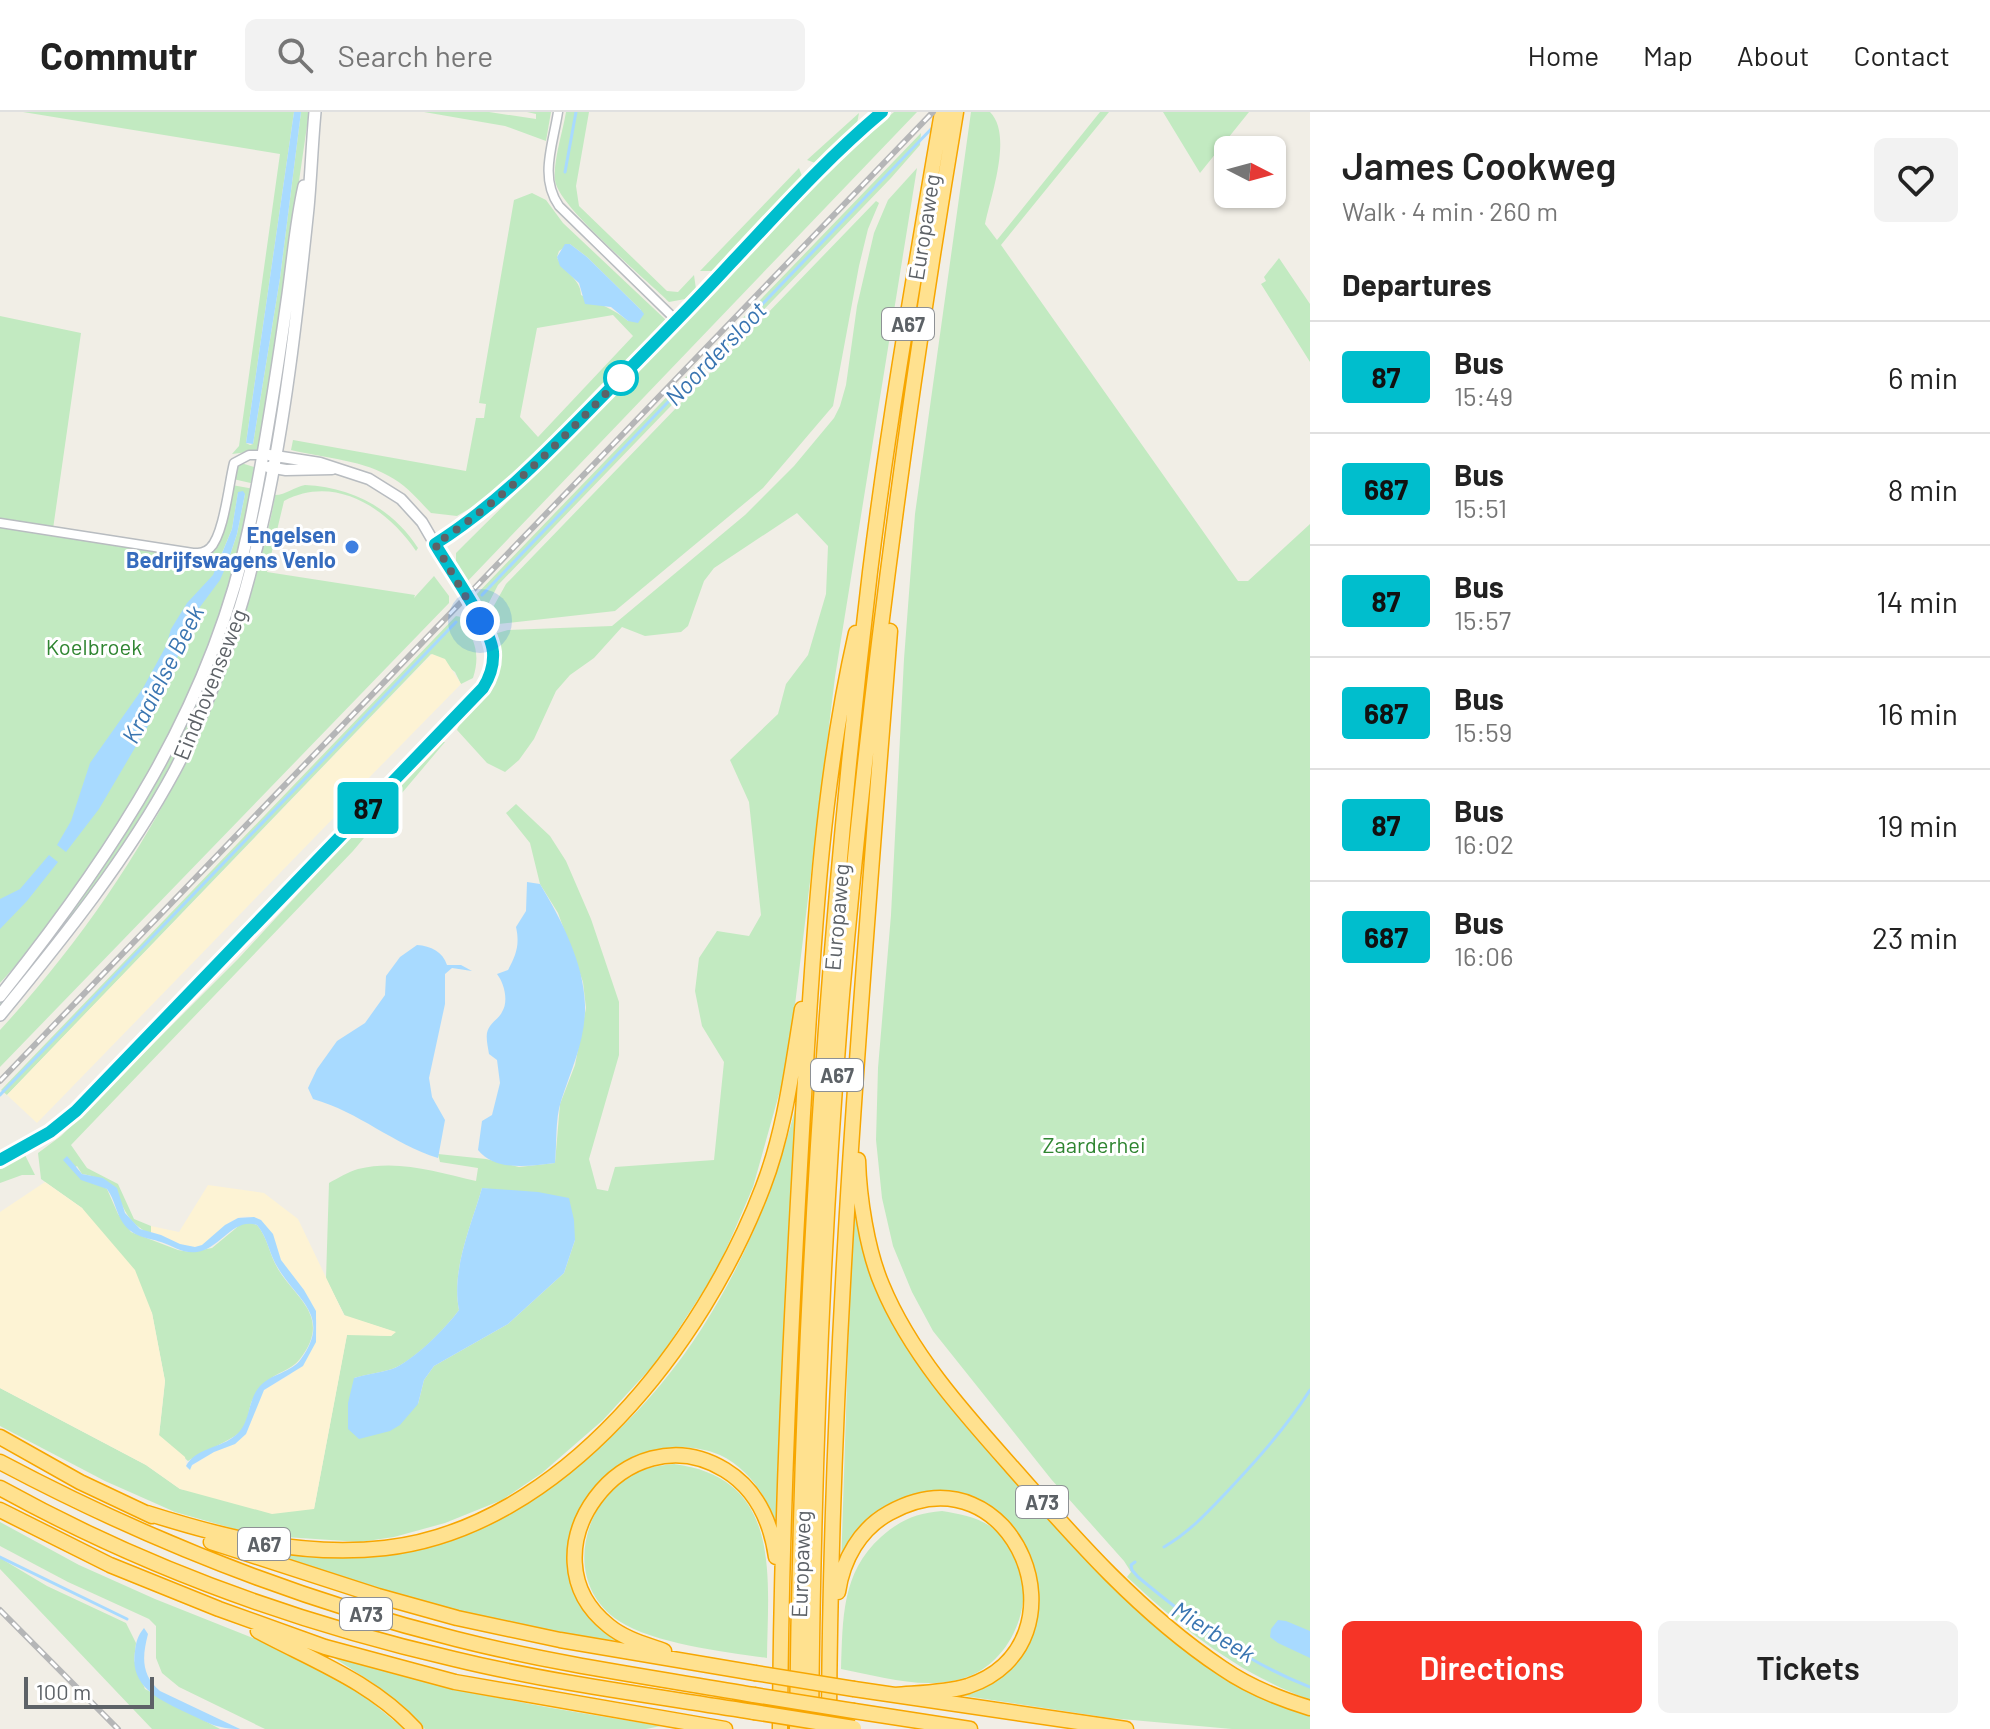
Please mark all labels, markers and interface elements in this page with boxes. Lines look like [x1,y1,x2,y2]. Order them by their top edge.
search box [245,19,805,91]
text: Commutr [40,32,197,78]
icon: search [273,33,317,77]
text: Search here [337,37,493,73]
text: Home [1528,38,1599,72]
text: Map [1643,38,1693,72]
text: About [1737,38,1809,72]
text: Contact [1853,38,1950,72]
north arrow [1214,136,1286,208]
map controls [1214,136,1286,208]
button: heart [1874,138,1958,222]
text: James Cookweg [1342,142,1616,188]
street label: Europaweg [902,172,944,282]
text: Walk · 4 min · 260 m [1342,195,1558,226]
text: Departures [1342,266,1492,302]
water label: Noordersloot [658,295,772,411]
road number: A67 [882,308,934,340]
text: Bus [1454,344,1504,380]
text: 6 min [1888,359,1958,395]
text: 87 [1371,360,1401,394]
unlabelled marker [604,361,638,395]
text: 15:49 [1454,380,1513,411]
text: Bus [1454,456,1504,492]
text: 8 min [1888,471,1958,507]
text: 687 [1364,472,1408,506]
text: 15:51 [1454,492,1507,523]
place label: Engelsen Bedrijfswagens Venlo [126,521,336,572]
marker: Engelsen Bedrijfswagens Venlo [343,538,361,556]
text: Bus [1454,568,1504,604]
text: 14 min [1876,583,1958,619]
text: 87 [1371,584,1401,618]
water label: Kraaielse Beek [115,600,209,748]
your location [460,601,500,641]
text: 15:57 [1454,604,1511,635]
street label: Eindhovenseweg [167,605,251,763]
park label: Koelbroek [46,633,142,659]
text: Bus [1454,680,1504,716]
text: 16 min [1877,695,1958,731]
text: 687 [1364,696,1408,730]
text: 15:59 [1454,716,1512,747]
line badge: 87 [332,782,404,834]
text: 87 [353,791,383,825]
text: Bus [1454,792,1504,828]
text: 19 min [1877,807,1958,843]
text: 87 [1371,808,1401,842]
text: 16:02 [1454,828,1514,859]
street label: Europaweg [818,862,854,972]
text: Bus [1454,904,1504,940]
text: 23 min [1872,919,1958,955]
text: 687 [1364,920,1408,954]
text: 16:06 [1454,940,1513,971]
road number: A67 [811,1059,863,1091]
park label: Zaarderhei [1042,1131,1146,1157]
road number: A73 [1016,1486,1068,1518]
street label: Europaweg [785,1510,815,1618]
road number: A67 [238,1528,290,1560]
water label: Mierbeek [1167,1594,1261,1668]
road number: A73 [340,1598,392,1630]
button: Directions [1342,1621,1642,1713]
button: Tickets [1658,1621,1958,1713]
scale bar [24,1673,154,1709]
text: 100 m [36,1678,91,1704]

